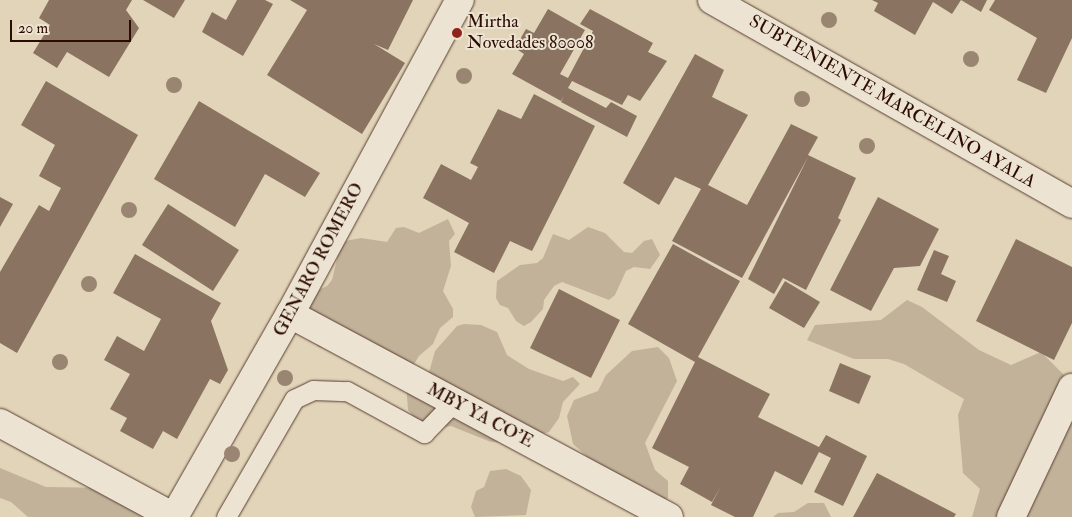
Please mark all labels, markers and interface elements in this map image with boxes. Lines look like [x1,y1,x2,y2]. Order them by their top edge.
scale bar [12,10,134,42]
street label: SUBTENIENTE MARCELINO AYALA [745,11,1039,193]
place label: Mirtha Novedades 80008 [467,12,594,54]
text: 20 m [18,19,48,38]
marker: Mirtha Novedades 80008 [451,27,463,39]
street label: GENARO ROMERO [269,180,369,340]
street label: MBY YA CO'E [423,379,537,453]

